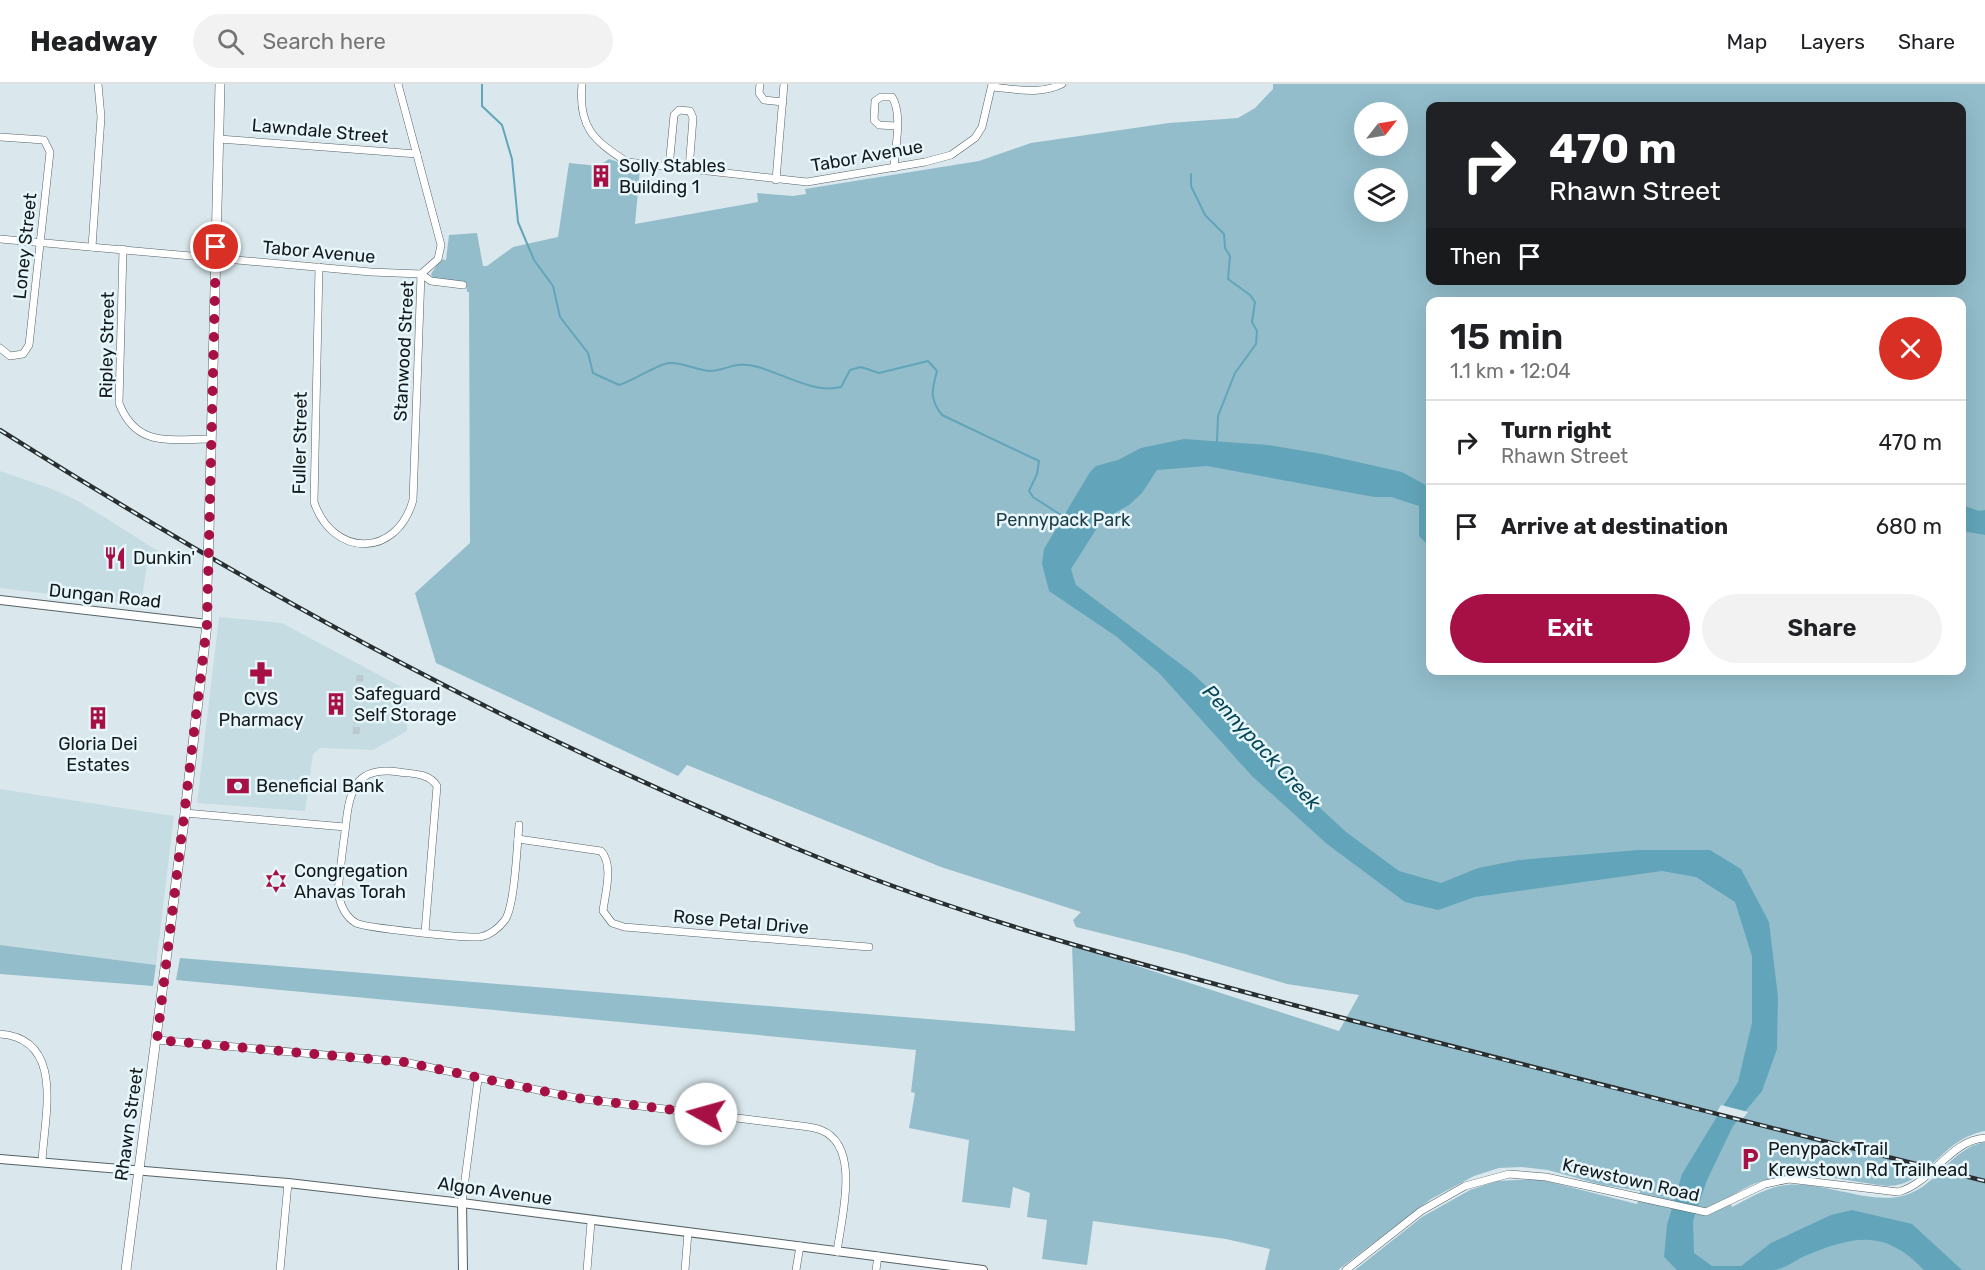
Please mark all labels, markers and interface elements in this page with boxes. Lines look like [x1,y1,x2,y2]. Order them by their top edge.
search box [193,14,613,68]
text: Headway [30,25,157,58]
icon: search [214,25,247,58]
text: Search here [262,28,386,55]
text: Map [1726,29,1767,54]
text: Layers [1800,29,1865,54]
text: Share [1898,29,1955,54]
north arrow [1354,102,1408,156]
map controls [1354,102,1408,222]
street label: Lawndale Street [251,114,389,148]
text: 470 m [1549,124,1677,174]
icon: right [1450,126,1528,204]
street label: Tabor Avenue [809,135,925,177]
place label: Solly Stables Building 1 [619,155,726,198]
building icon: Solly Stables Building 1 [588,163,614,189]
button: layers [1354,168,1408,222]
text: Rhawn Street [1549,175,1721,207]
street label: Loney Street [8,192,42,300]
pin [190,221,241,272]
icon: arrive [199,230,232,263]
street label: Tabor Avenue [262,236,376,268]
icon: arrive [1513,240,1546,273]
text: Then [1450,243,1501,270]
street label: Stanwood Street [389,280,419,422]
street label: Ripley Street [95,291,119,399]
text: 15 min [1450,315,1563,358]
button: close [1879,317,1942,380]
text: 1.1 km · 12:04 [1450,359,1571,383]
street label: Fuller Street [288,391,312,495]
text: Turn right [1501,417,1611,444]
icon: right [1450,426,1483,459]
text: 470 m [1879,429,1942,456]
text: Rhawn Street [1501,444,1628,468]
park label: Pennypack Park [996,509,1131,531]
icon: arrive [1450,510,1483,543]
text: Arrive at destination [1501,513,1728,540]
text: 680 m [1876,513,1942,540]
restaurant icon: Dunkin' [102,545,128,571]
place label: Dunkin' [133,547,195,569]
street label: Dungan Road [48,579,162,613]
button: Exit [1450,594,1690,663]
button: Share [1702,594,1942,663]
pharmacy icon: CVS Pharmacy [248,660,274,686]
water label: Pennypack Creek [1198,680,1326,815]
place label: Safeguard Self Storage [354,683,457,726]
place label: CVS Pharmacy [219,688,303,731]
building icon: Safeguard Self Storage [323,691,349,717]
building icon: Gloria Dei Estates [85,705,111,731]
place label: Gloria Dei Estates [58,733,138,776]
bank icon: Beneficial Bank [225,773,251,799]
place label: Beneficial Bank [256,775,385,797]
place label: Congregation Ahavas Torah [294,860,408,903]
synagogue icon: Congregation Ahavas Torah [263,868,289,894]
street label: Rose Petal Drive [672,905,810,939]
street label: Rhawn Street [110,1066,148,1182]
position arrow [674,1082,738,1146]
place label: Penypack Trail Krewstown Rd Trailhead [1768,1138,1968,1181]
parking icon: Penypack Trail Krewstown Rd Trailhead [1737,1146,1763,1172]
street label: Krewstown Road [1560,1154,1702,1206]
street label: Algon Avenue [436,1172,554,1210]

